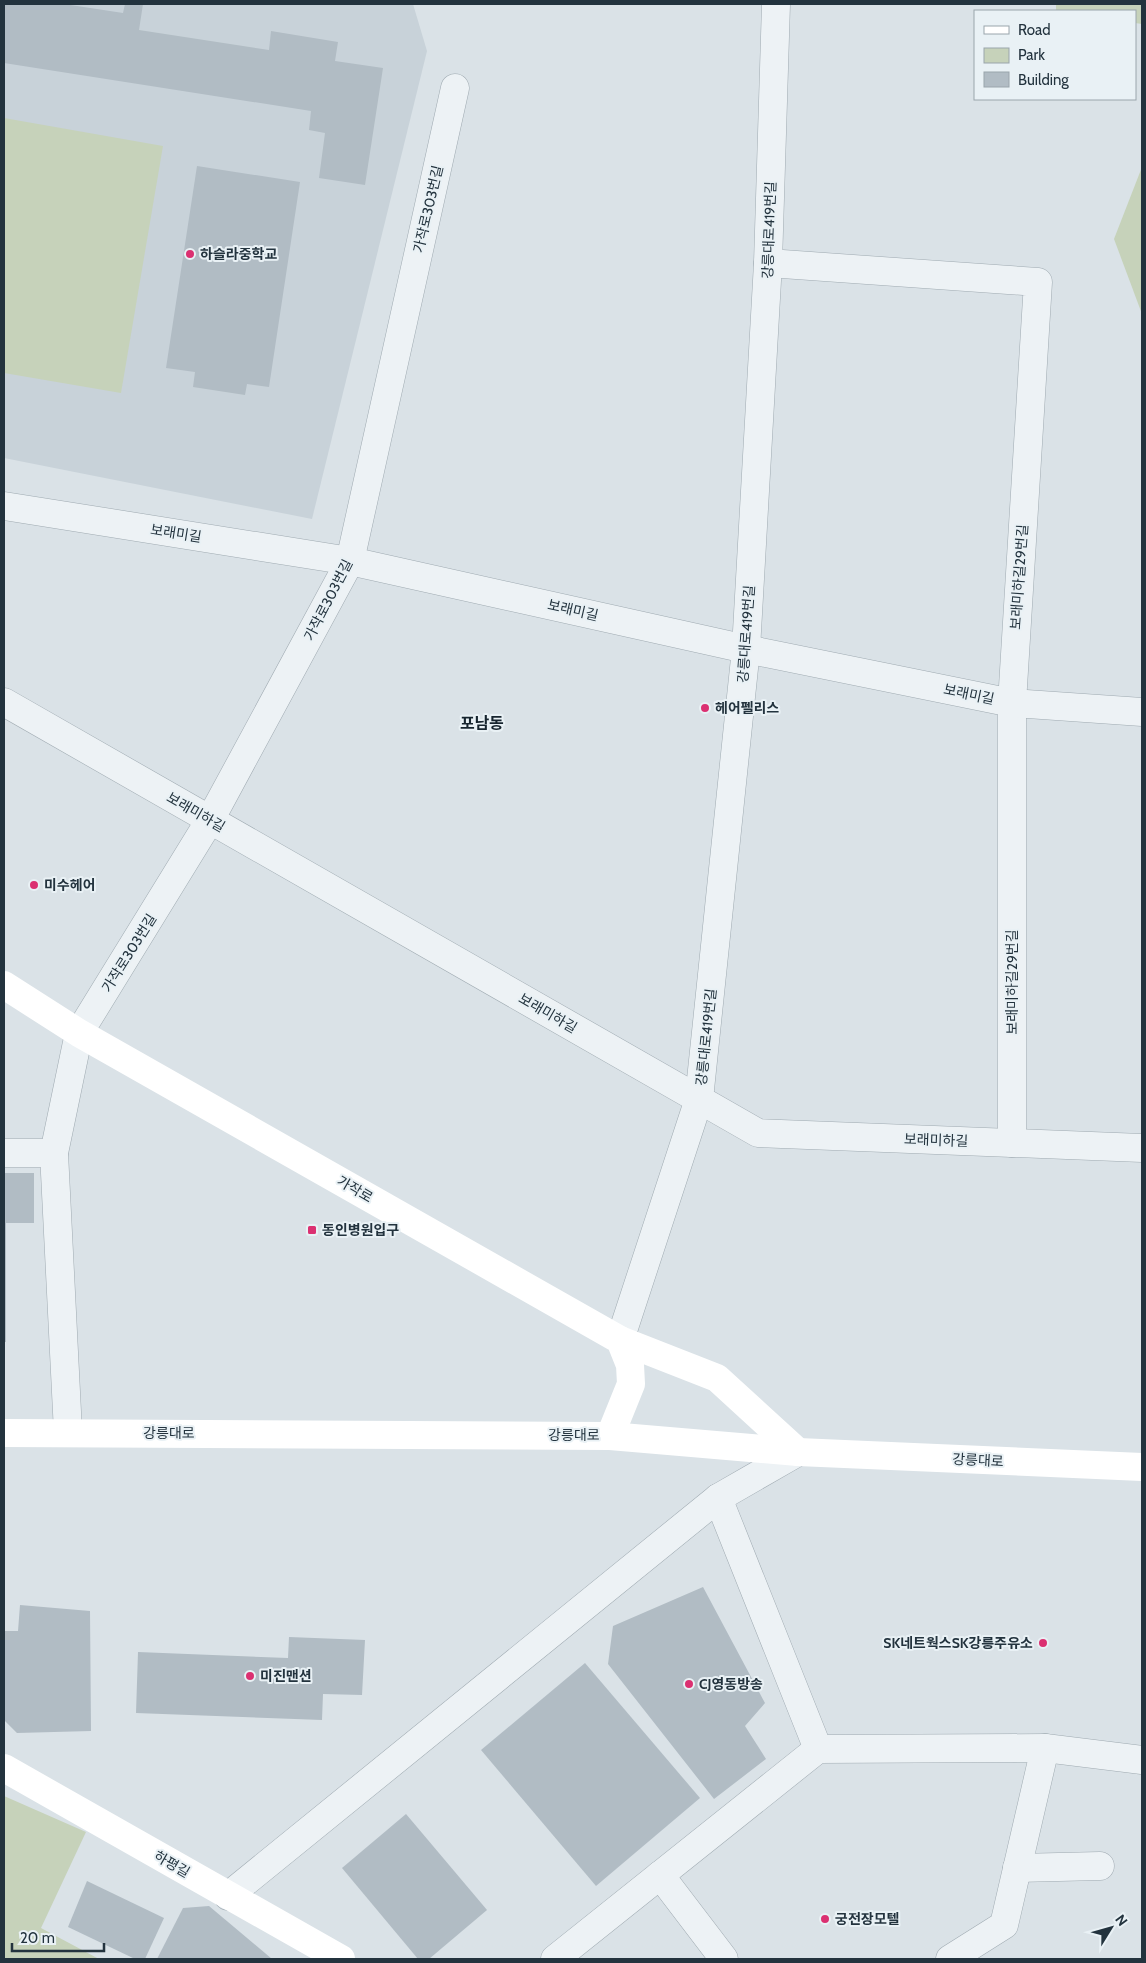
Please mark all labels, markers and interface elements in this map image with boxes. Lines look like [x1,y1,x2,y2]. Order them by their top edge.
legend [974,10,1136,100]
text: Road [1018,21,1051,39]
text: Park [1018,46,1045,64]
text: Building [1018,71,1069,89]
street label: 가작로303번길 [409,163,447,255]
street label: 강릉대로419번길 [758,181,780,279]
place label: 하슬라중학교 [200,245,277,263]
marker: 하슬라중학교 [184,248,196,260]
street label: 보래미길 [149,520,203,546]
street label: 보래미하길29번길 [1006,524,1032,630]
street label: 가작로303번길 [300,556,356,644]
street label: 강릉대로419번길 [734,585,758,683]
street label: 보래미길 [546,595,600,625]
street label: 보래미길 [942,680,996,708]
place label: 헤어펠리스 [715,699,780,717]
marker: 헤어펠리스 [699,702,711,714]
district label: 포남동 [460,714,504,733]
street label: 보래미하길 [164,788,228,836]
place label: 미수헤어 [44,876,96,894]
marker: 미수헤어 [28,879,40,891]
street label: 가작로303번길 [98,910,160,996]
street label: 보래미하길29번길 [1003,929,1021,1035]
street label: 강릉대로419번길 [692,987,720,1087]
street label: 보래미하길 [516,989,580,1037]
street label: 보래미하길 [904,1130,968,1150]
street label: 가작로 [334,1172,376,1207]
place label: 동인병원입구 [322,1221,399,1239]
marker: 동인병원입구 [306,1224,318,1236]
street label: 강릉대로 [143,1424,195,1442]
street label: 강릉대로 [548,1426,600,1444]
street label: 강릉대로 [952,1450,1004,1470]
place label: SK네트웍스SK강릉주유소 [883,1634,1033,1652]
marker: SK네트웍스SK강릉주유소 [1037,1637,1049,1649]
place label: 미진맨션 [260,1667,312,1685]
marker: 미진맨션 [244,1670,256,1682]
place label: CJ영동방송 [699,1675,763,1693]
marker: CJ영동방송 [683,1678,695,1690]
street label: 하평길 [151,1847,193,1881]
north arrow [1086,1903,1136,1953]
place label: 궁전장모텔 [835,1910,900,1928]
text: N [1111,1911,1132,1930]
marker: 궁전장모텔 [819,1913,831,1925]
scale bar [12,1920,105,1952]
text: 20 m [20,1929,55,1947]

